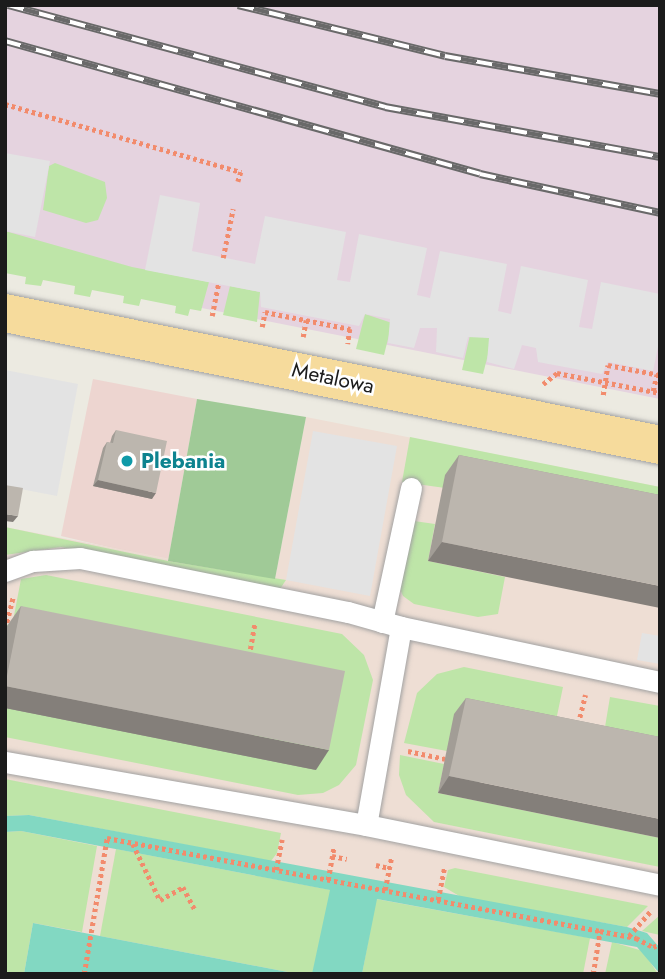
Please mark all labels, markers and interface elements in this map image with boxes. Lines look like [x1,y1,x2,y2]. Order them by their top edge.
street label: Metalowa [290,357,376,399]
place label: Plebania [141,448,225,474]
marker: Plebania [119,453,135,469]

